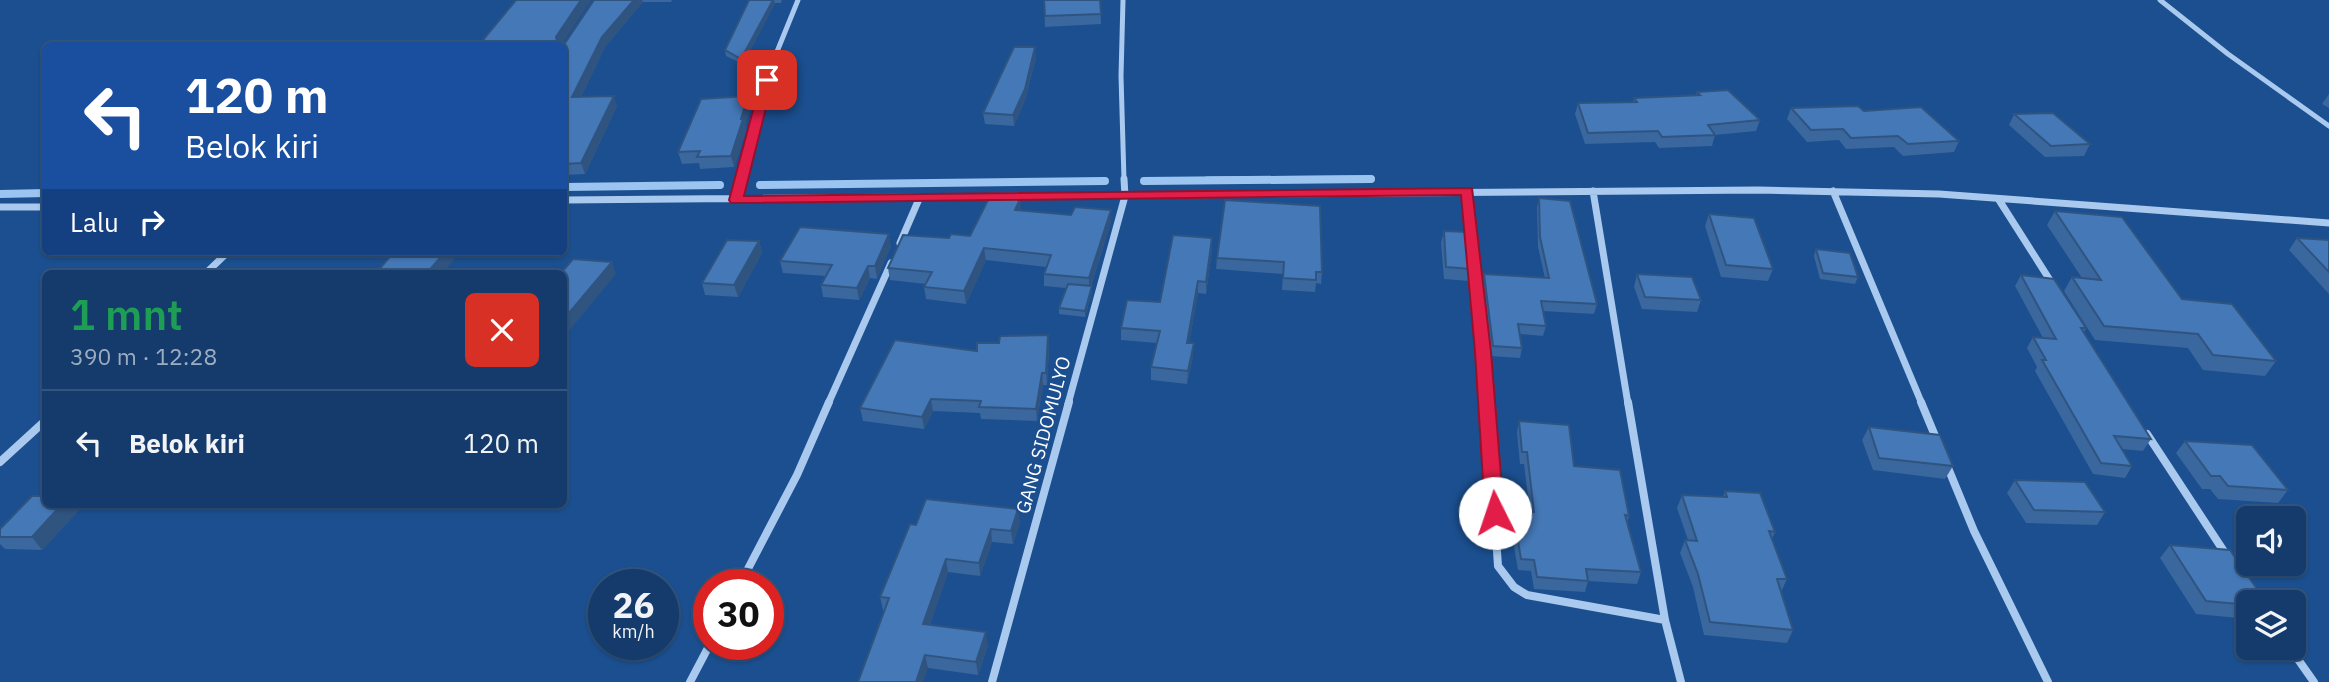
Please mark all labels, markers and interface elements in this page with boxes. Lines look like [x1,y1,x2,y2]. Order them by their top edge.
pin [737,50,797,110]
icon: arrive [748,61,786,99]
text: 120 m [185,63,329,126]
icon: left [70,70,161,161]
text: Belok kiri [185,125,319,167]
icon: right [133,203,171,241]
text: Lalu [70,205,119,239]
text: 1 mnt [70,287,183,342]
button: close [465,293,539,367]
text: 390 m · 12:28 [70,341,217,371]
street label: GANG SIDOMULYO [1010,354,1076,516]
icon: left [70,424,108,462]
text: Belok kiri [129,426,245,460]
text: 120 m [463,426,539,460]
position arrow [1458,476,1532,550]
map controls [2236,506,2306,660]
button: sound [2236,506,2306,576]
speed limit sign: 30 [693,569,784,660]
text: 26 [612,582,655,628]
button: layers [2236,590,2306,660]
text: km/h [612,620,655,643]

